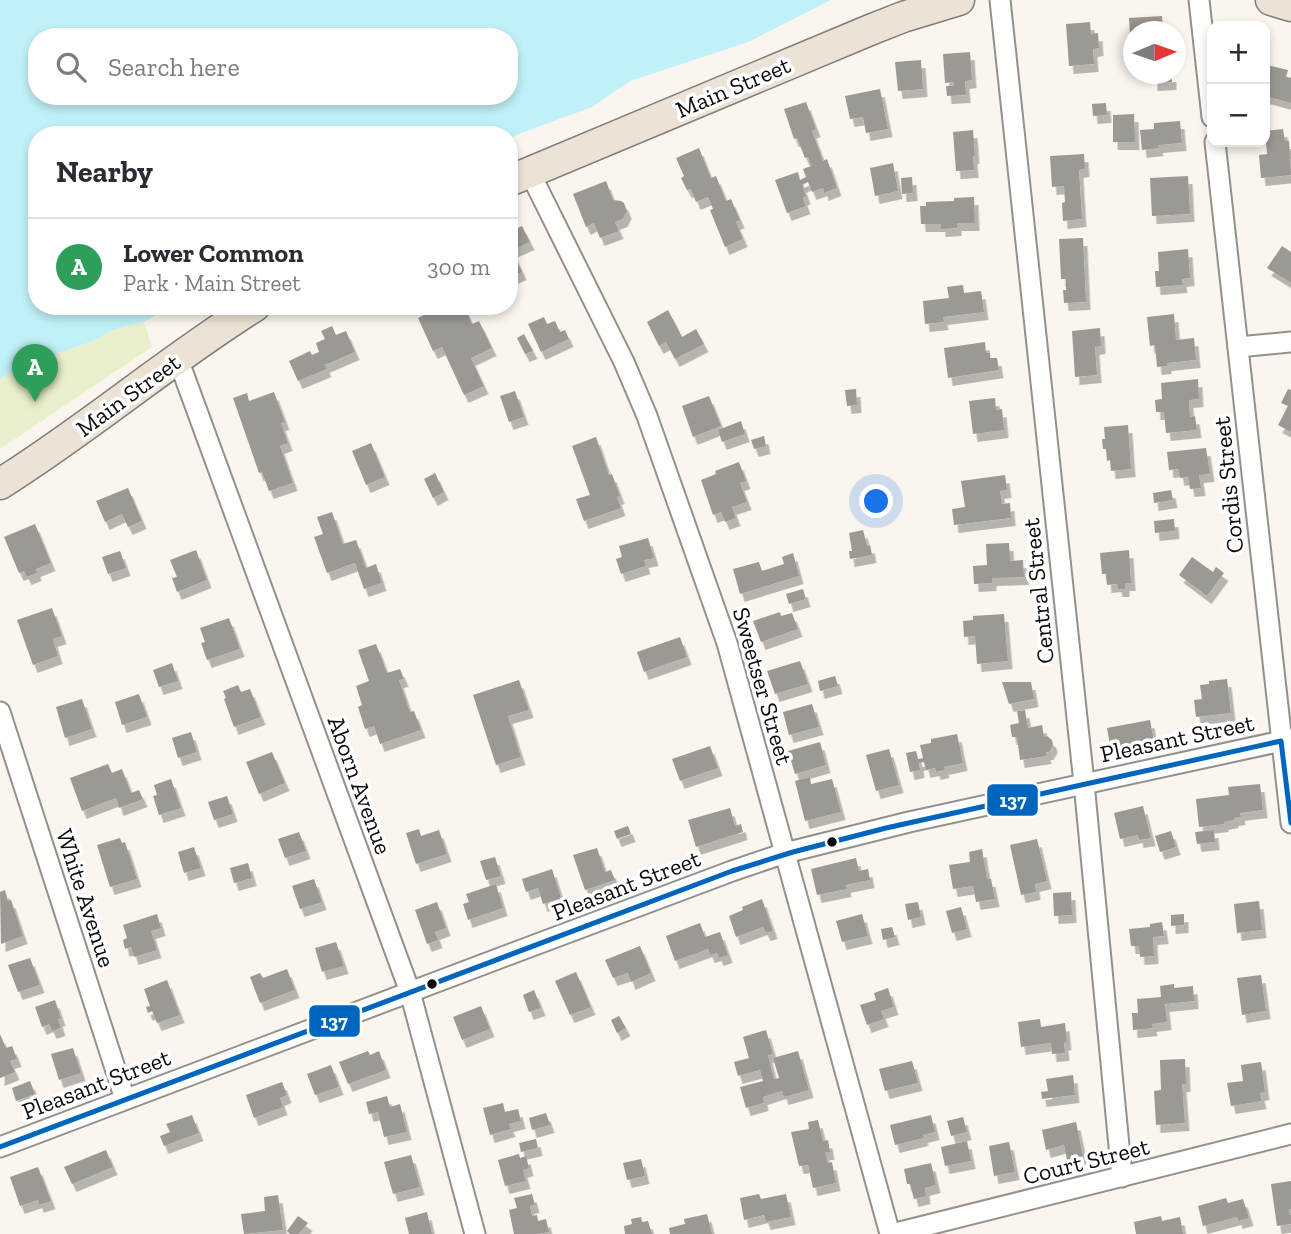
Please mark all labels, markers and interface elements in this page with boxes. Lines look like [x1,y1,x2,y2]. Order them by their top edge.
north arrow [1123,21,1186,84]
map controls [1207,21,1270,147]
button: + [1207,21,1270,84]
search box [28,28,518,105]
icon: search [52,48,90,86]
street label: Main Street [671,50,795,124]
text: Search here [108,51,240,83]
button: − [1207,84,1270,147]
text: Nearby [56,154,153,190]
text: Lower Common [123,237,304,269]
text: A [71,253,87,281]
text: 300 m [427,253,490,281]
text: Park · Main Street [123,269,301,297]
pin: A [12,344,58,402]
street label: Main Street [70,347,186,442]
street label: Cordis Street [1206,415,1250,555]
your location [859,484,893,518]
street label: Central Street [1016,517,1060,665]
street label: Sweetser Street [727,604,799,768]
street label: Pleasant Street [1097,708,1257,768]
street label: Aborn Avenue [322,712,398,858]
line badge: 137 [986,783,1039,817]
text: 137 [999,789,1027,812]
street label: White Avenue [50,825,122,971]
unlabelled marker [825,835,839,849]
street label: Pleasant Street [548,843,704,927]
unlabelled marker [425,977,439,991]
line badge: 137 [308,1004,361,1038]
text: 137 [320,1010,348,1033]
street label: Pleasant Street [18,1042,174,1126]
street label: Court Street [1020,1131,1152,1191]

